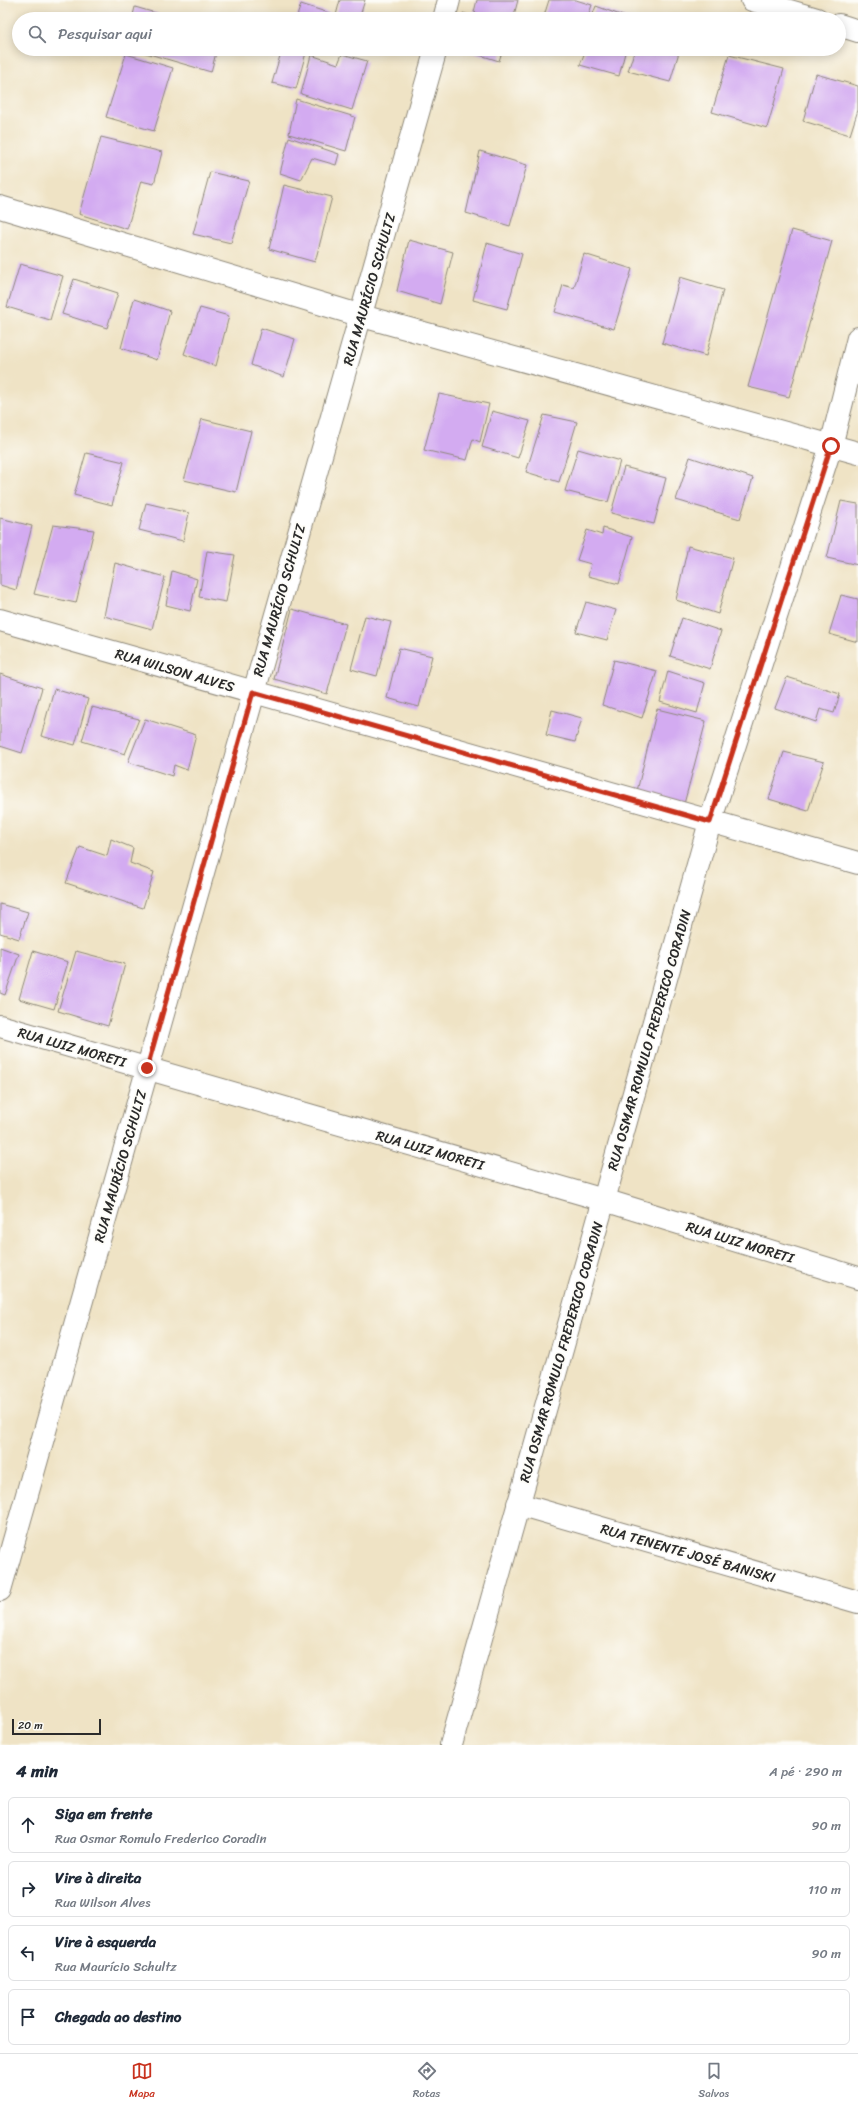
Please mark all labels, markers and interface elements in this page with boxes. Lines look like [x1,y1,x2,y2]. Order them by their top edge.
search box [12,12,846,56]
text: Pesquisar aqui [58,21,152,47]
icon: search [26,23,48,45]
street label: RUA MAURÍCIO SCHULTZ [336,209,403,368]
route start [822,437,840,455]
street label: RUA MAURÍCIO SCHULTZ [246,520,313,679]
street label: RUA WILSON ALVES [112,641,238,700]
street label: RUA OSMAR ROMULO FREDERICO CORADIN [600,907,699,1173]
street label: RUA LUIZ MORETI [15,1020,130,1075]
route end [138,1059,156,1077]
street label: RUA MAURÍCIO SCHULTZ [87,1086,154,1245]
street label: RUA LUIZ MORETI [373,1123,488,1178]
street label: RUA LUIZ MORETI [683,1214,798,1271]
street label: RUA OSMAR ROMULO FREDERICO CORADIN [512,1219,611,1485]
street label: RUA TENENTE JOSÉ BANISKI [597,1517,779,1591]
text: 20 m [18,1716,43,1735]
scale bar [12,1717,101,1736]
text: 4 min [16,1756,58,1786]
text: A pé · 290 m [769,1760,842,1783]
text: Siga em frente [55,1801,152,1827]
icon: ahead [17,1814,39,1836]
text: 90 m [811,1814,841,1837]
text: Rua Osmar Romulo Frederico Coradin [55,1827,266,1850]
text: Vire à direita [55,1865,141,1891]
icon: right [17,1878,39,1900]
text: 110 m [808,1878,841,1901]
text: Rua Wilson Alves [55,1891,151,1914]
text: Vire à esquerda [55,1929,156,1955]
icon: left [17,1942,39,1964]
text: 90 m [811,1942,841,1965]
text: Rua Maurício Schultz [55,1955,177,1978]
text: Chegada ao destino [55,2004,181,2030]
icon: arrive [17,2006,39,2028]
tab: Mapa [129,2060,155,2103]
tab: Rotas [413,2060,440,2103]
tab: Salvos [698,2060,729,2103]

